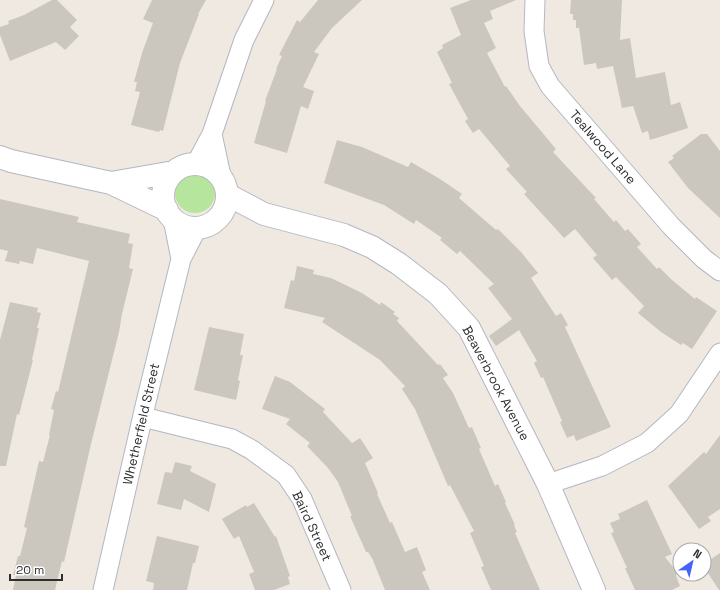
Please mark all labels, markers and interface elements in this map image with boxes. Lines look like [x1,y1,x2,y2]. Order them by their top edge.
street label: Tealwood Lane [566,106,640,188]
street label: Beaverbrook Avenue [458,323,534,443]
street label: Whetherfield Street [119,362,163,486]
street label: Baird Street [288,488,336,564]
north arrow [672,542,712,582]
text: N [691,546,705,562]
scale bar [10,556,62,582]
text: 20 m [16,562,44,578]

